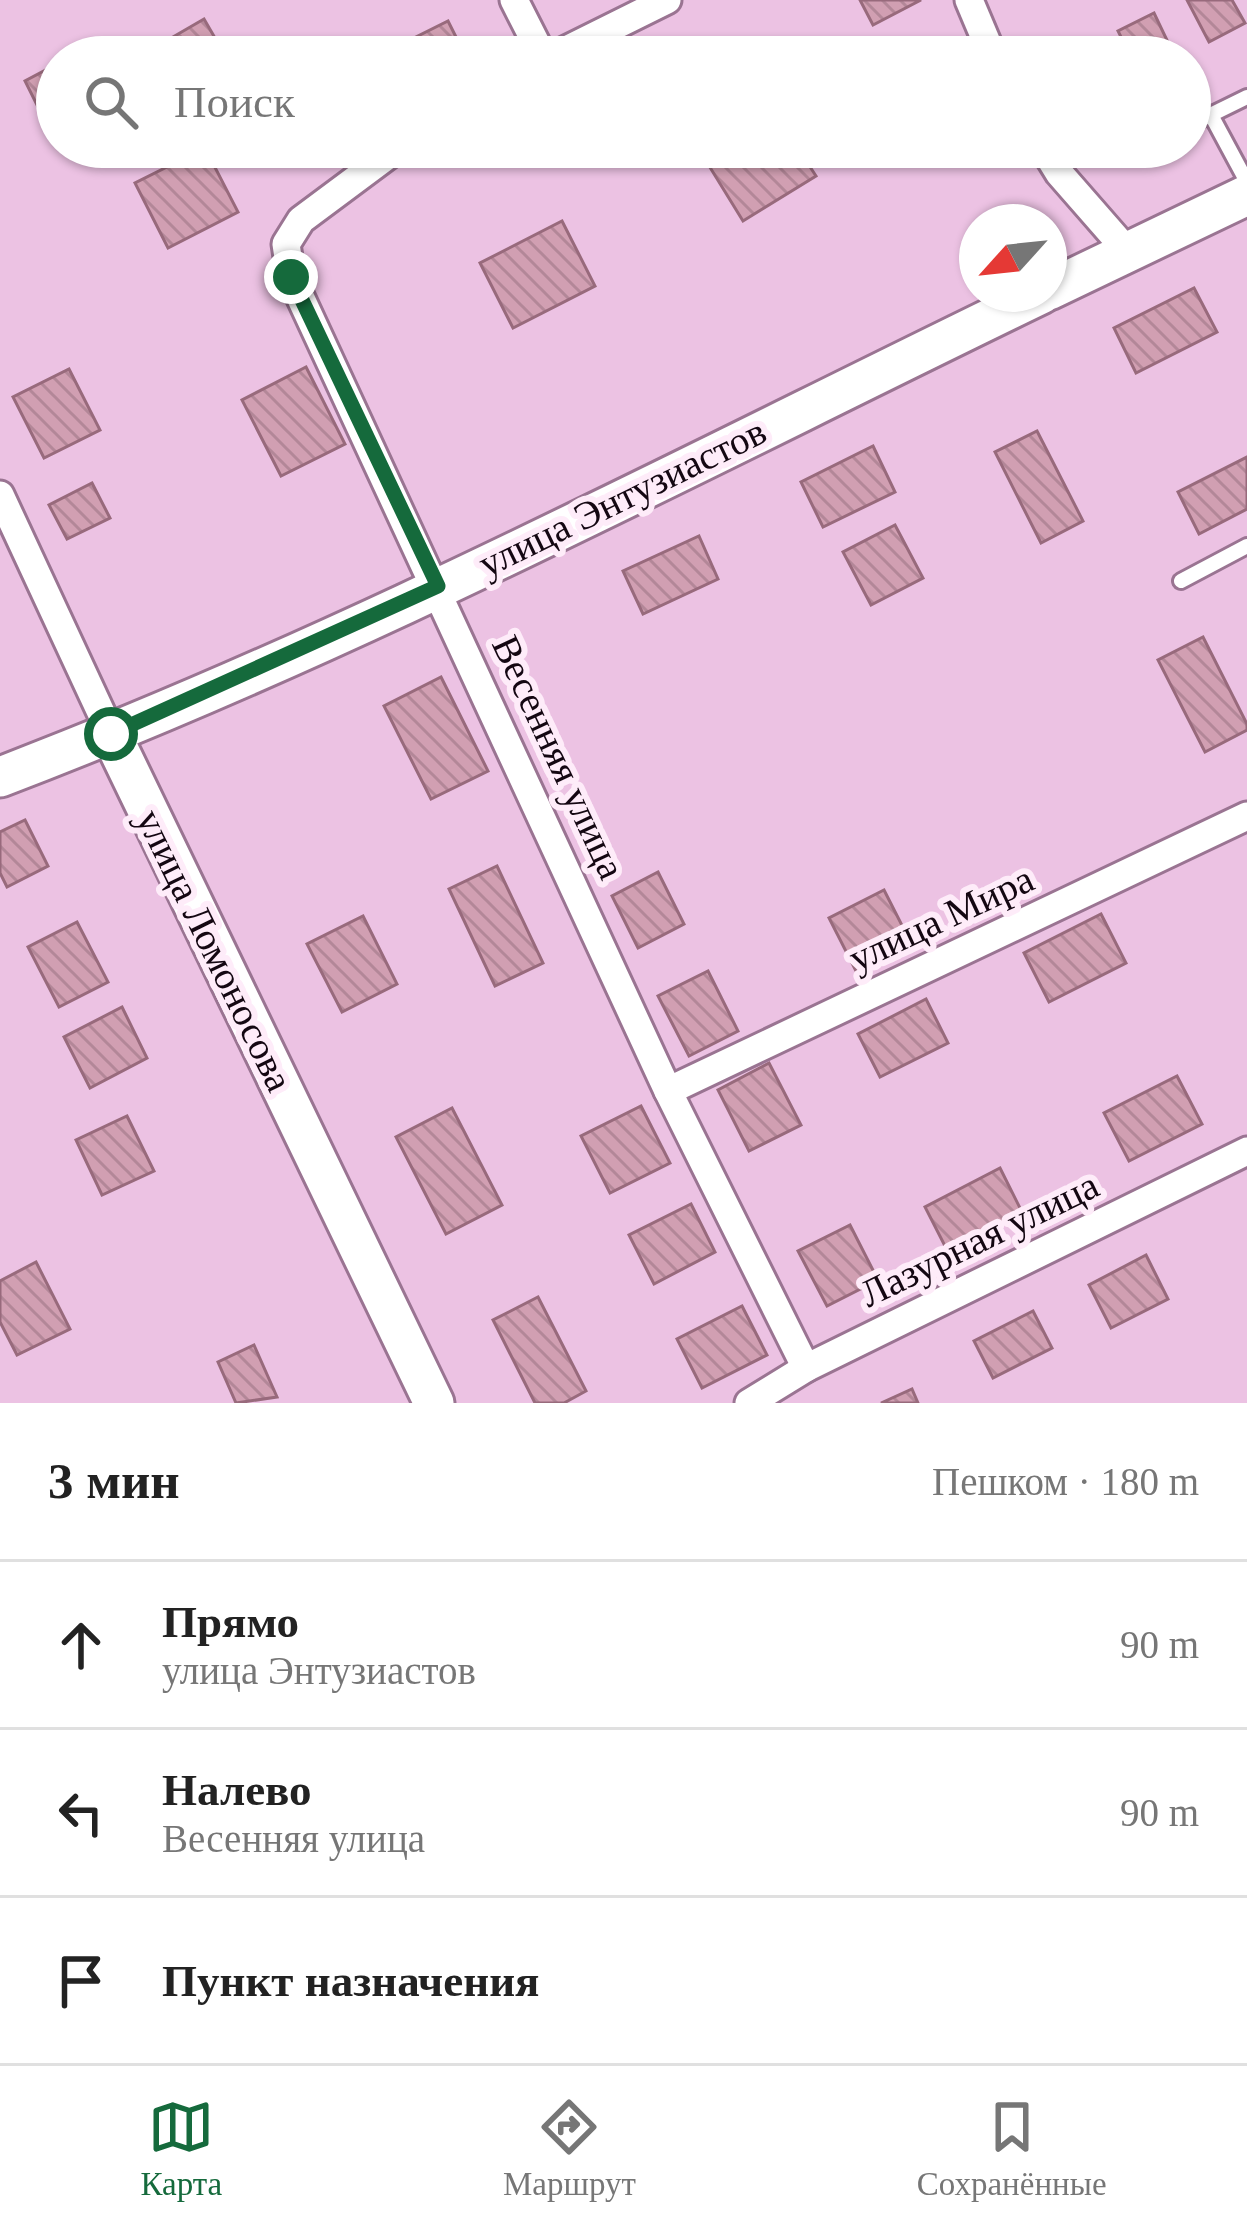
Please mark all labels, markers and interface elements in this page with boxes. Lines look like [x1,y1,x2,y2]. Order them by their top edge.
search box [36,36,1211,168]
icon: search [78,69,144,135]
text: Поиск [174,77,295,127]
north arrow [959,204,1067,312]
route end [264,250,318,304]
street label: улица Энтузиастов [471,409,773,586]
street label: Весенняя улица [483,629,634,886]
route start [84,707,138,761]
street label: улица Ломоносова [127,802,302,1098]
street label: улица Мира [842,857,1040,980]
street label: Лазурная улица [853,1163,1105,1316]
text: 3 мин [48,1453,180,1509]
text: Пешком · 180 m [932,1460,1199,1503]
text: Прямо [162,1597,299,1647]
icon: ahead [48,1612,114,1678]
text: 90 m [1120,1623,1199,1666]
text: улица Энтузиастов [162,1649,476,1692]
text: Налево [162,1765,312,1815]
icon: left [48,1780,114,1846]
text: 90 m [1120,1791,1199,1834]
text: Весенняя улица [162,1817,425,1860]
icon: arrive [48,1948,114,2014]
text: Пункт назначения [162,1956,539,2006]
tab: Карта [140,2094,222,2203]
tab: Маршрут [503,2094,636,2203]
tab: Сохранённые [917,2094,1107,2203]

